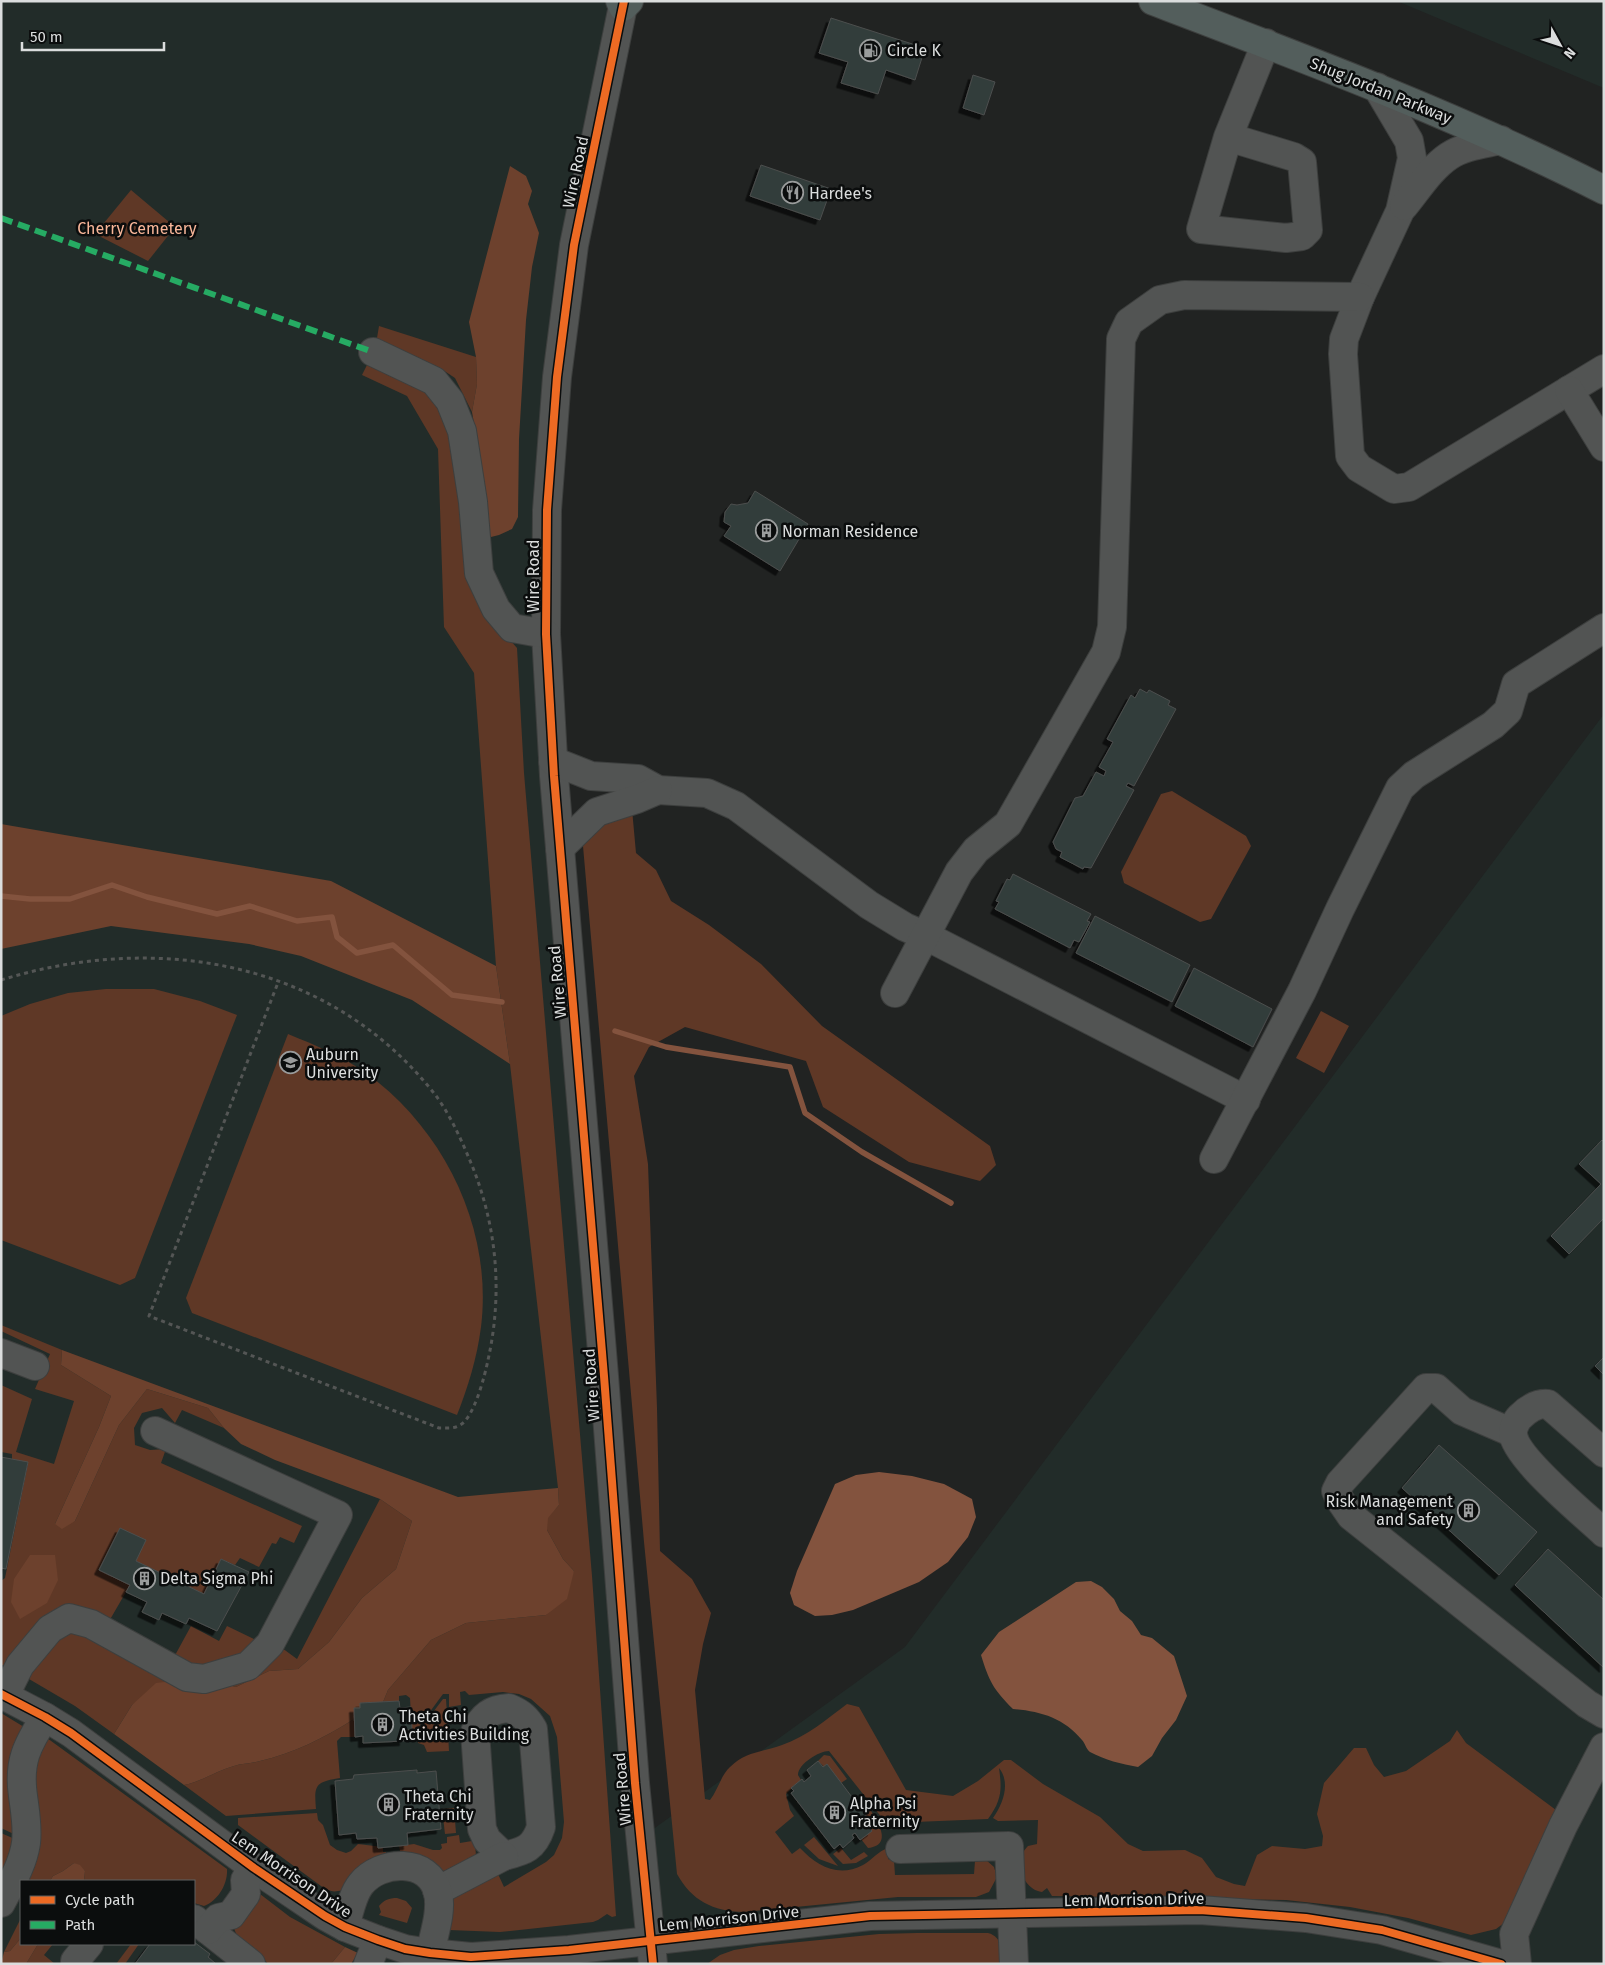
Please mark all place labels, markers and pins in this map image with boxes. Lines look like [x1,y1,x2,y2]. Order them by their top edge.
fuel station icon: Circle K [859,38,883,62]
place label: Circle K [887,41,941,60]
restaurant icon: Hardee's [781,181,805,205]
place label: Hardee's [809,184,872,203]
building icon: Norman Residence [754,519,778,543]
place label: Norman Residence [782,522,918,541]
place label: Auburn University [306,1045,379,1082]
school or university icon: Auburn University [278,1051,302,1075]
place label: Risk Management and Safety [1325,1492,1453,1529]
building icon: Risk Management and Safety [1457,1498,1481,1522]
building icon: Delta Sigma Phi [132,1566,156,1590]
place label: Delta Sigma Phi [160,1569,273,1588]
place label: Theta Chi Activities Building [399,1707,530,1744]
building icon: Theta Chi Activities Building [371,1713,395,1737]
place label: Theta Chi Fraternity [404,1787,474,1824]
building icon: Theta Chi Fraternity [376,1793,400,1817]
place label: Alpha Psi Fraternity [850,1794,920,1831]
building icon: Alpha Psi Fraternity [822,1800,846,1824]

